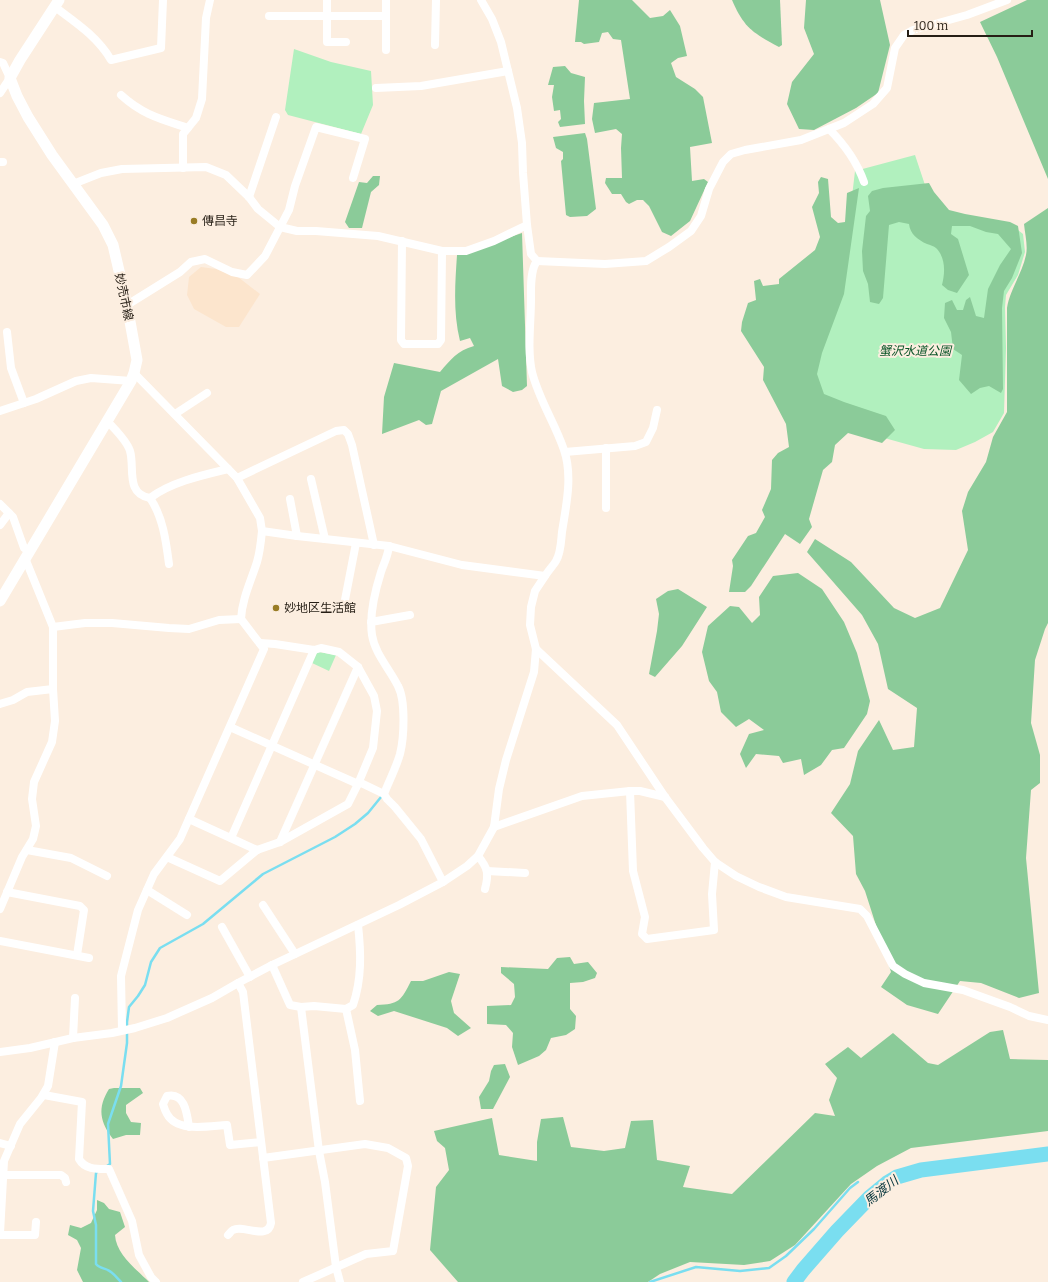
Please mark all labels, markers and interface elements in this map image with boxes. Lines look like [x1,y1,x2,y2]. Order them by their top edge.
scale bar [908,12,1032,38]
text: 100 m [914,19,949,33]
place label: 傳昌寺 [202,214,238,228]
marker: 傳昌寺 [189,216,199,226]
street label: 妙売市線 [112,272,136,322]
park label: 蟹沢水道公園 [879,344,953,358]
place label: 妙地区生活館 [284,601,356,615]
marker: 妙地区生活館 [271,603,281,613]
water label: 馬渡川 [861,1172,903,1209]

